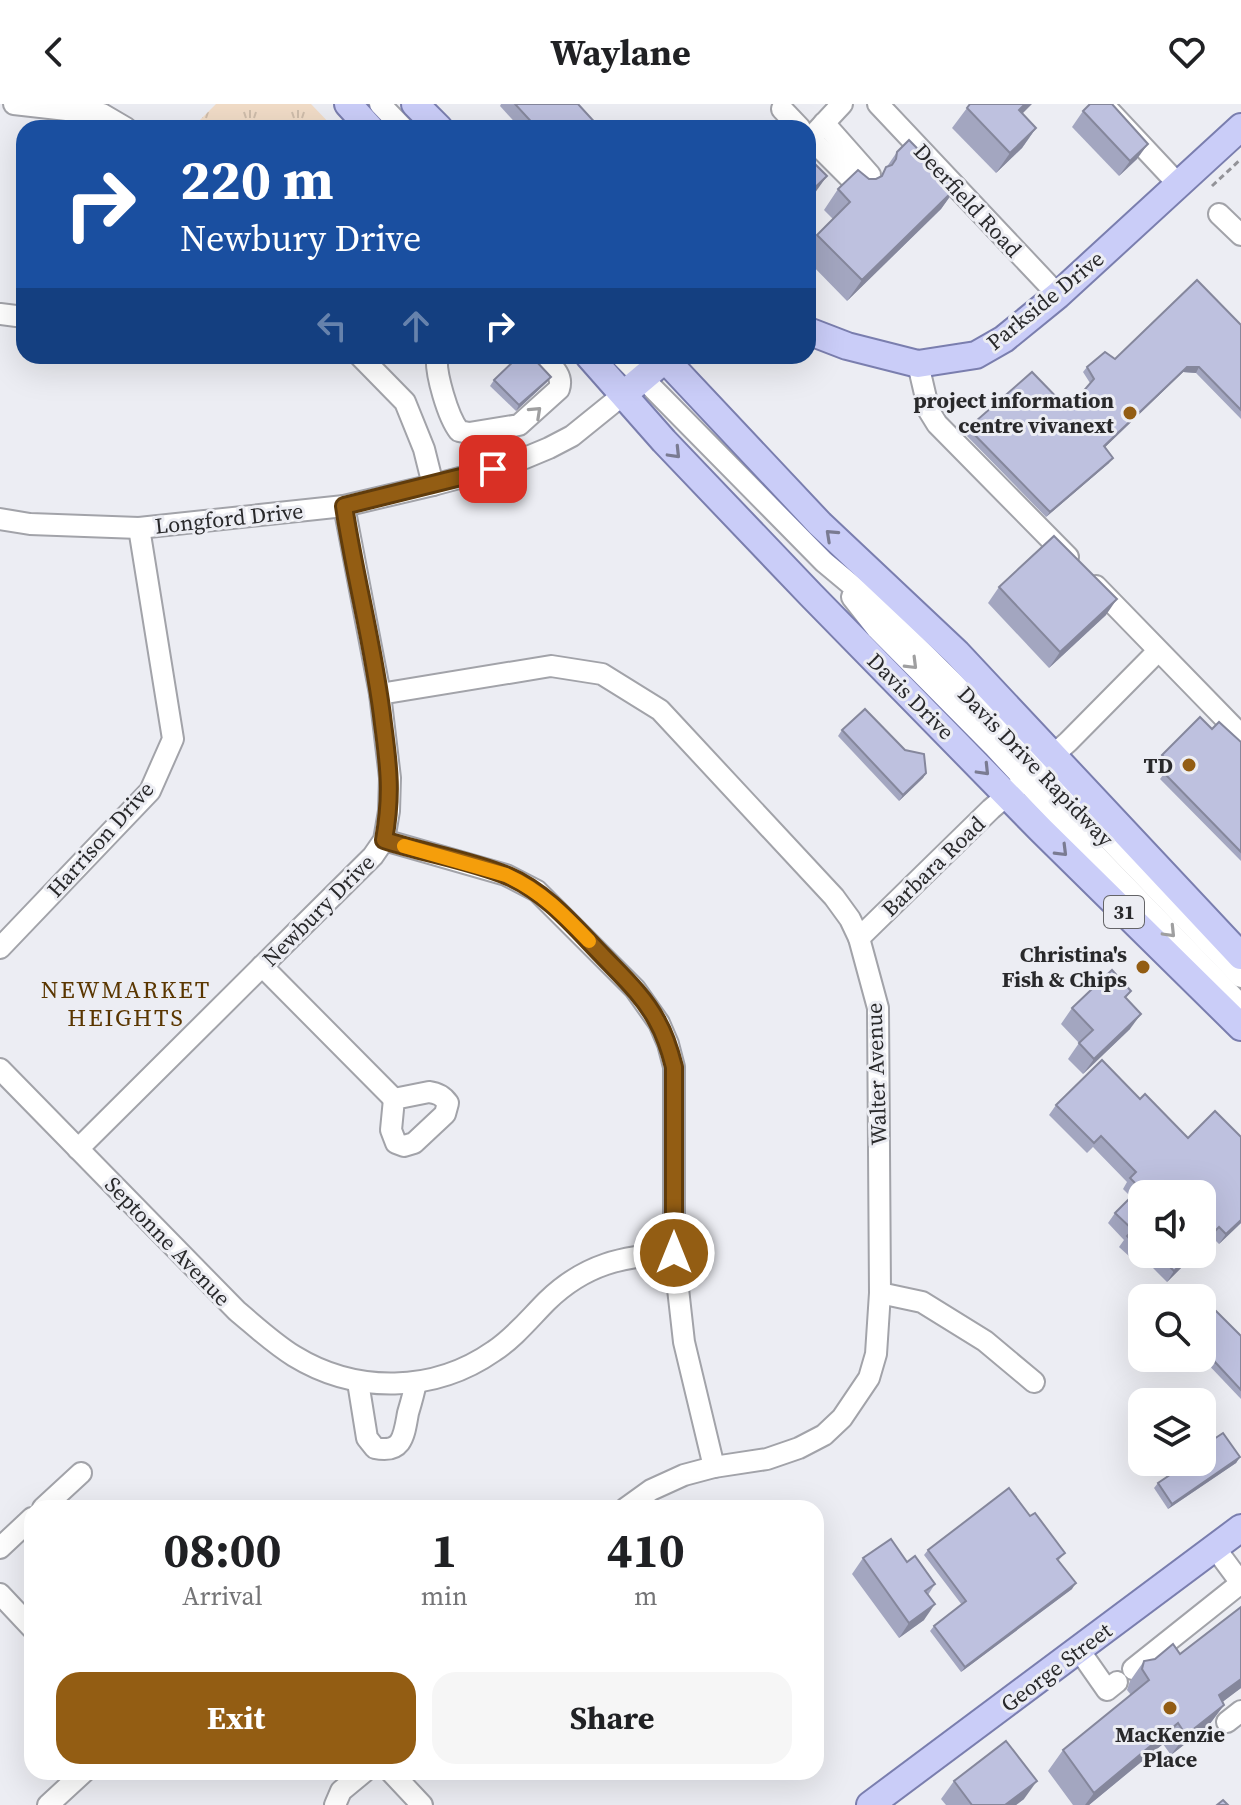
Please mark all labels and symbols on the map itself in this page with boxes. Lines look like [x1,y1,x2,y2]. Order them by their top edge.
street label: Deerfield Road [907,136,1029,264]
street label: Parkside Drive [980,243,1110,357]
place label: project information centre vivanext [913,385,1115,440]
marker: project information centre vivanext [1121,404,1139,422]
one-way arrow [527,406,541,421]
pin [459,435,527,503]
one-way arrow [666,444,681,458]
street label: Longford Drive [153,495,305,541]
one-way arrow [826,529,840,544]
street label: Davis Drive [861,646,961,746]
one-way arrow [902,655,917,669]
street label: Davis Drive Rapidway [951,679,1121,853]
place label: TD [1144,750,1173,780]
marker: TD [1180,756,1198,774]
one-way arrow [975,761,989,775]
street label: Harrison Drive [40,775,160,903]
street label: Barbara Road [875,809,992,923]
one-way arrow [1053,841,1067,856]
street label: Newbury Drive [255,847,381,973]
road number: 31 [1104,896,1144,928]
one-way arrow [1161,922,1175,937]
place label: Christina's Fish & Chips [1002,939,1127,994]
marker: Christina's Fish & Chips [1134,958,1152,976]
district label: NEWMARKET HEIGHTS [41,973,211,1034]
street label: Walter Avenue [859,1002,893,1146]
street label: Septonne Avenue [98,1170,238,1312]
position arrow [632,1211,716,1295]
street label: George Street [994,1615,1118,1719]
marker: MacKenzie Place [1161,1699,1179,1717]
place label: MacKenzie Place [1115,1719,1225,1774]

